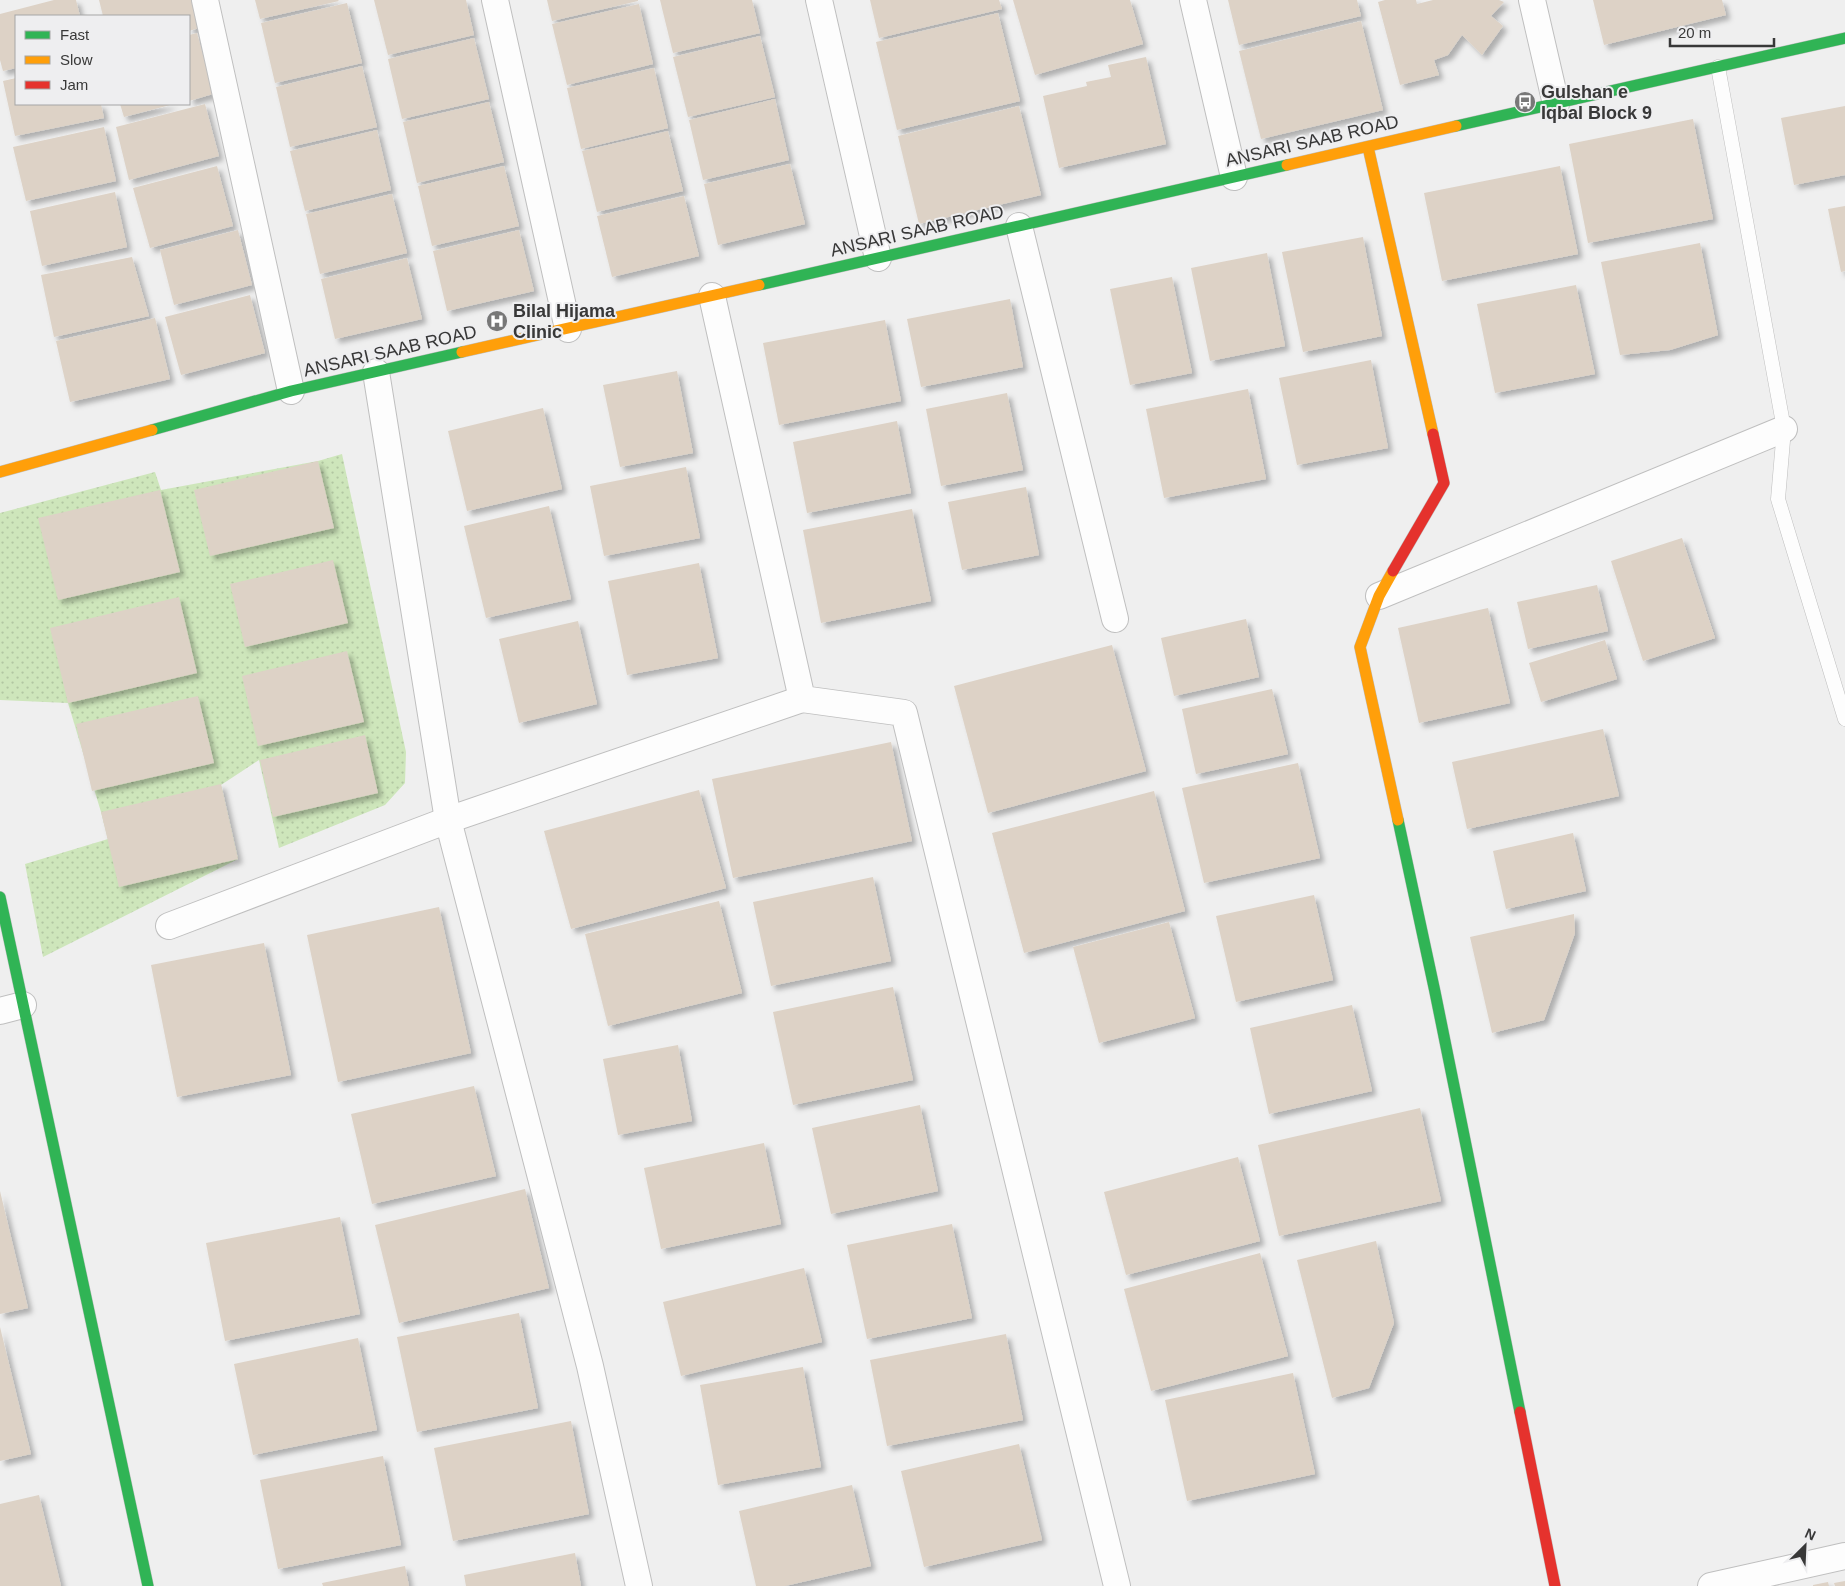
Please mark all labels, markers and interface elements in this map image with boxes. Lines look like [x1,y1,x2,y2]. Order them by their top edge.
legend [15,15,190,105]
scale bar [1670,15,1774,47]
text: 20 m [1678,24,1711,41]
text: Fast [60,26,90,43]
text: Slow [60,51,93,68]
text: Jam [60,76,88,93]
place label: Gulshan e Iqbal Block 9 [1541,82,1652,123]
bus stop icon: Gulshan e Iqbal Block 9 [1513,90,1537,114]
street label: ANSARI SAAB ROAD [1223,111,1401,171]
street label: ANSARI SAAB ROAD [828,201,1006,261]
place label: Bilal Hijama Clinic [513,301,616,342]
hospital icon: Bilal Hijama Clinic [485,309,509,333]
street label: ANSARI SAAB ROAD [301,321,479,381]
north arrow [1780,1521,1830,1571]
text: N [1802,1525,1818,1543]

